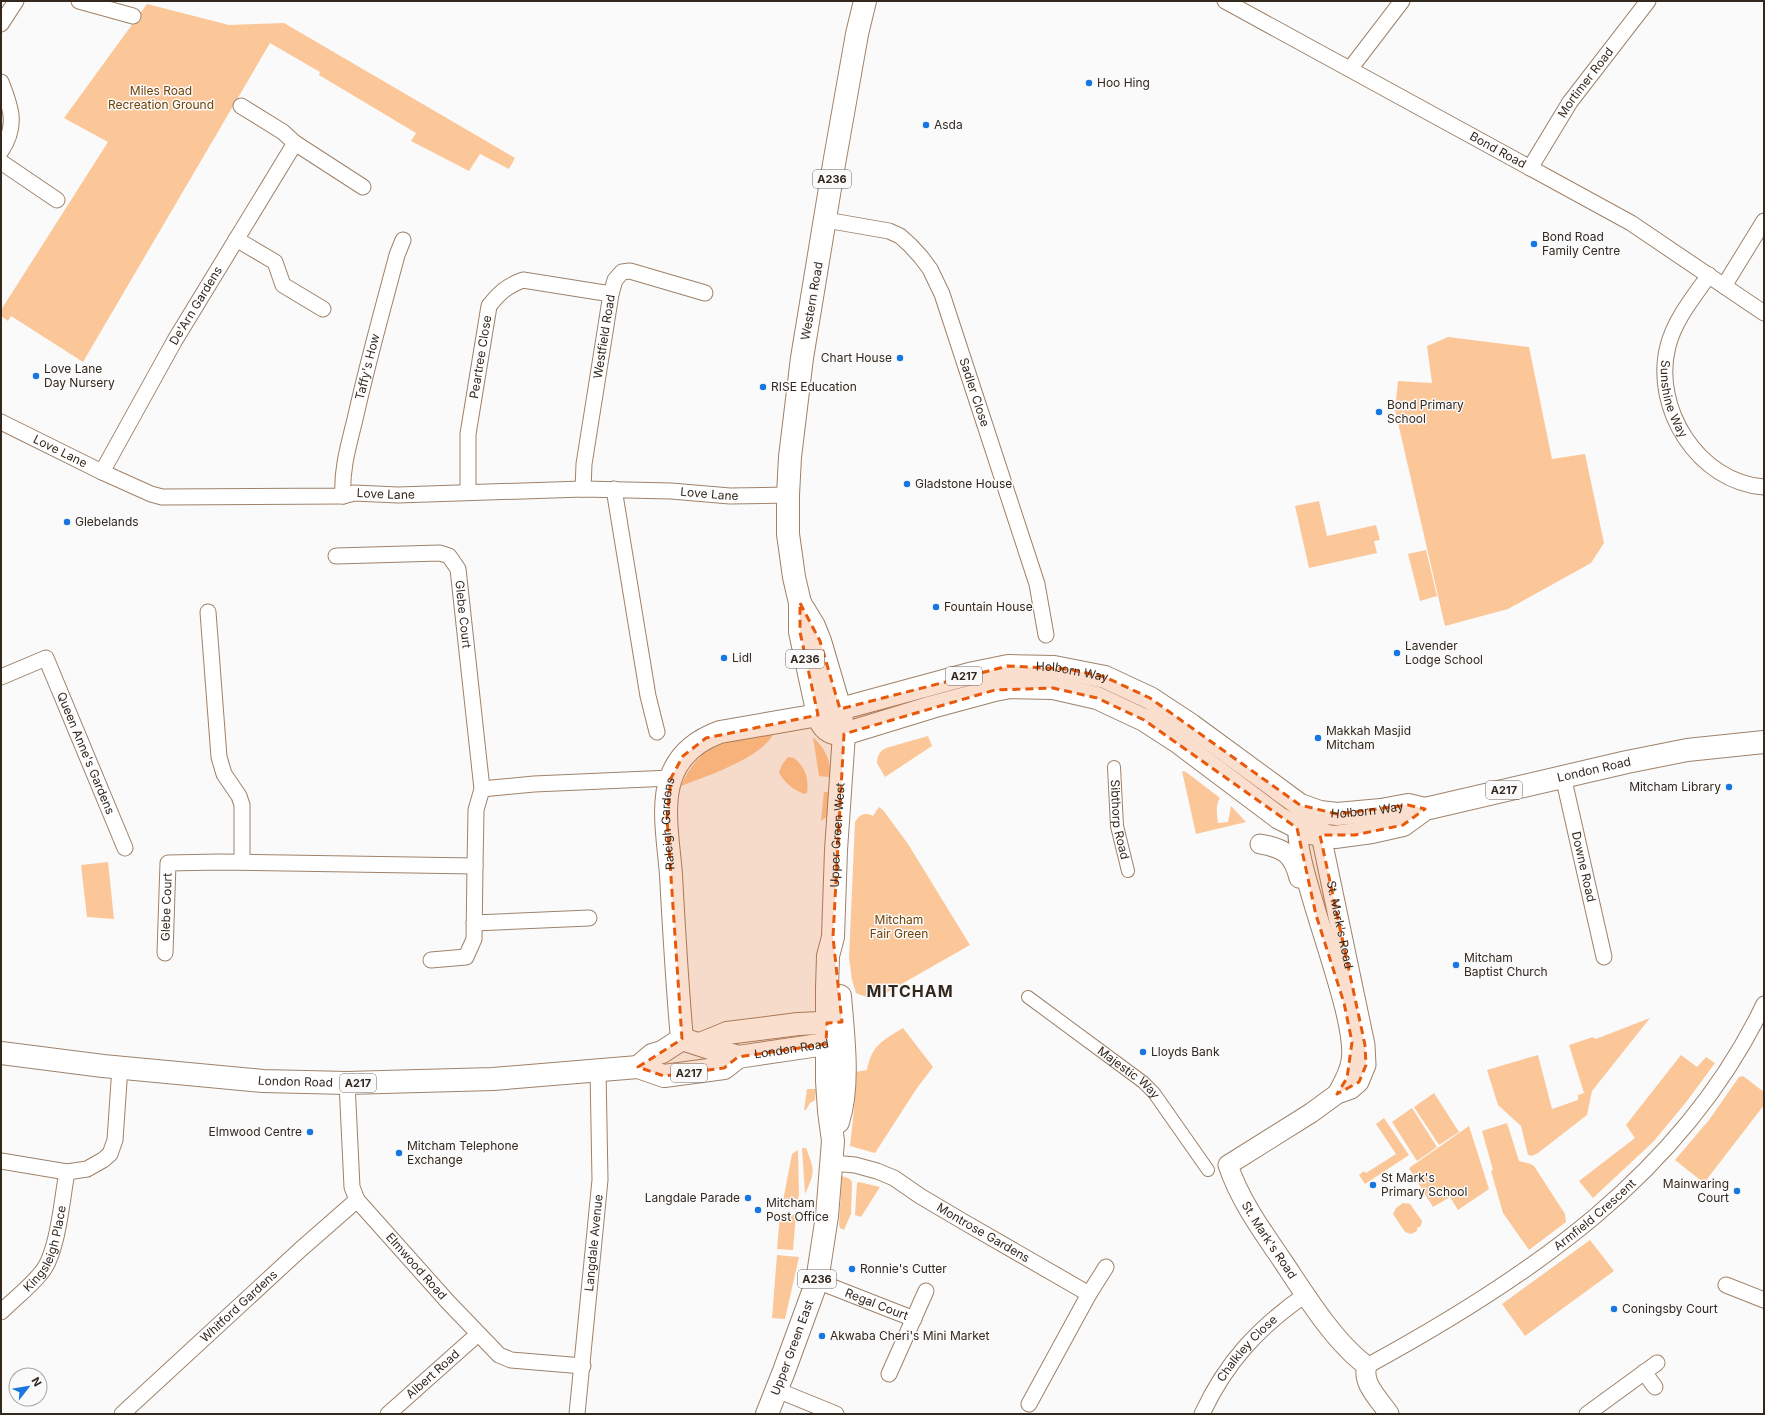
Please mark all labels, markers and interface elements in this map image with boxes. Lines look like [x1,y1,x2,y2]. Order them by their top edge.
street label: Mortimer Road [1554,44,1616,120]
place label: Hoo Hing [1097,75,1150,90]
marker: Hoo Hing [1084,78,1094,88]
park label: Miles Road Recreation Ground [108,83,214,112]
place label: Asda [934,117,963,132]
marker: Asda [921,120,931,130]
street label: Bond Road [1467,128,1529,171]
road number: A236 [813,170,851,188]
place label: Bond Road Family Centre [1542,229,1620,258]
marker: Bond Road Family Centre [1529,239,1539,249]
street label: Western Road [797,260,826,341]
street label: De'Arn Gardens [166,263,225,347]
street label: Westfield Road [590,293,618,380]
street label: Peartree Close [466,314,494,400]
street label: Taffy's How [352,332,383,401]
place label: Chart House [821,350,892,365]
marker: Chart House [895,353,905,363]
street label: Sadler Close [956,356,993,429]
street label: Sunshine Way [1658,360,1691,440]
place label: Love Lane Day Nursery [44,361,115,390]
marker: Love Lane Day Nursery [31,371,41,381]
place label: RISE Education [771,379,857,394]
marker: RISE Education [758,382,768,392]
place label: Bond Primary School [1387,397,1464,426]
marker: Bond Primary School [1374,407,1384,417]
street label: Love Lane [31,431,90,470]
place label: Gladstone House [915,476,1012,491]
marker: Gladstone House [902,479,912,489]
street label: Love Lane [680,484,739,503]
street label: Love Lane [356,485,415,502]
place label: Glebelands [75,514,139,529]
marker: Glebelands [62,517,72,527]
street label: Glebe Court [452,580,475,649]
place label: Fountain House [944,599,1033,614]
marker: Fountain House [931,602,941,612]
place label: Lavender Lodge School [1405,638,1483,667]
marker: Lavender Lodge School [1392,648,1402,658]
place label: Lidl [732,650,752,665]
road number: A236 [786,650,824,668]
marker: Lidl [719,653,729,663]
street label: Holborn Way [1036,659,1110,685]
road number: A217 [946,667,982,685]
street label: Queen Anne's Gardens [54,690,118,817]
place label: Makkah Masjid Mitcham [1326,723,1411,752]
marker: Makkah Masjid Mitcham [1313,733,1323,743]
street label: London Road [1556,753,1632,785]
street label: Raleigh Gardens [658,775,678,871]
street label: Sibthorp Road [1108,779,1133,861]
place label: Mitcham Library [1629,779,1721,794]
road number: A217 [1486,781,1522,799]
street label: Upper Green West [827,782,848,888]
marker: Mitcham Library [1724,782,1734,792]
street label: Holborn Way [1330,798,1405,821]
street label: Downe Road [1569,830,1599,903]
street label: Glebe Court [157,873,175,941]
street label: St. Mark's Road [1324,879,1357,970]
park label: Mitcham Fair Green [870,912,928,941]
place label: Mitcham Baptist Church [1464,950,1548,979]
marker: Mitcham Baptist Church [1451,960,1461,970]
district label: MITCHAM [866,981,954,1001]
street label: London Road [753,1036,830,1061]
street label: Majestic Way [1095,1043,1164,1101]
place label: Lloyds Bank [1151,1044,1220,1059]
marker: Lloyds Bank [1138,1047,1148,1057]
road number: A217 [671,1064,707,1082]
street label: London Road [257,1073,333,1090]
road number: A217 [340,1074,376,1092]
place label: Elmwood Centre [209,1124,302,1139]
marker: Elmwood Centre [305,1127,315,1137]
place label: Mitcham Telephone Exchange [407,1138,519,1167]
marker: Mitcham Telephone Exchange [394,1148,404,1158]
place label: St Mark's Primary School [1381,1170,1467,1199]
street label: Armfield Crescent [1551,1176,1639,1253]
place label: Mainwaring Court [1663,1176,1729,1205]
marker: St Mark's Primary School [1368,1180,1378,1190]
marker: Mainwaring Court [1732,1186,1742,1196]
place label: Langdale Parade [645,1190,740,1205]
street label: Langdale Avenue [581,1193,606,1292]
marker: Langdale Parade [743,1193,753,1203]
place label: Mitcham Post Office [766,1195,829,1224]
street label: St. Mark's Road [1239,1199,1300,1282]
street label: Montrose Gardens [934,1200,1033,1265]
street label: Kingsleigh Place [20,1204,69,1295]
marker: Mitcham Post Office [753,1205,763,1215]
street label: Elmwood Road [383,1230,450,1303]
place label: Ronnie's Cutter [860,1261,947,1276]
marker: Ronnie's Cutter [847,1264,857,1274]
street label: Whitford Gardens [197,1267,280,1345]
road number: A236 [798,1270,836,1288]
street label: Regal Court [843,1285,911,1323]
street label: Upper Green East [767,1298,816,1397]
place label: Coningsby Court [1622,1301,1718,1316]
marker: Coningsby Court [1609,1304,1619,1314]
street label: Chalkley Close [1213,1312,1280,1384]
place label: Akwaba Cheri's Mini Market [830,1328,989,1343]
marker: Akwaba Cheri's Mini Market [817,1331,827,1341]
street label: Albert Road [403,1346,462,1401]
north arrow [8,1367,48,1407]
text: N [28,1375,45,1389]

